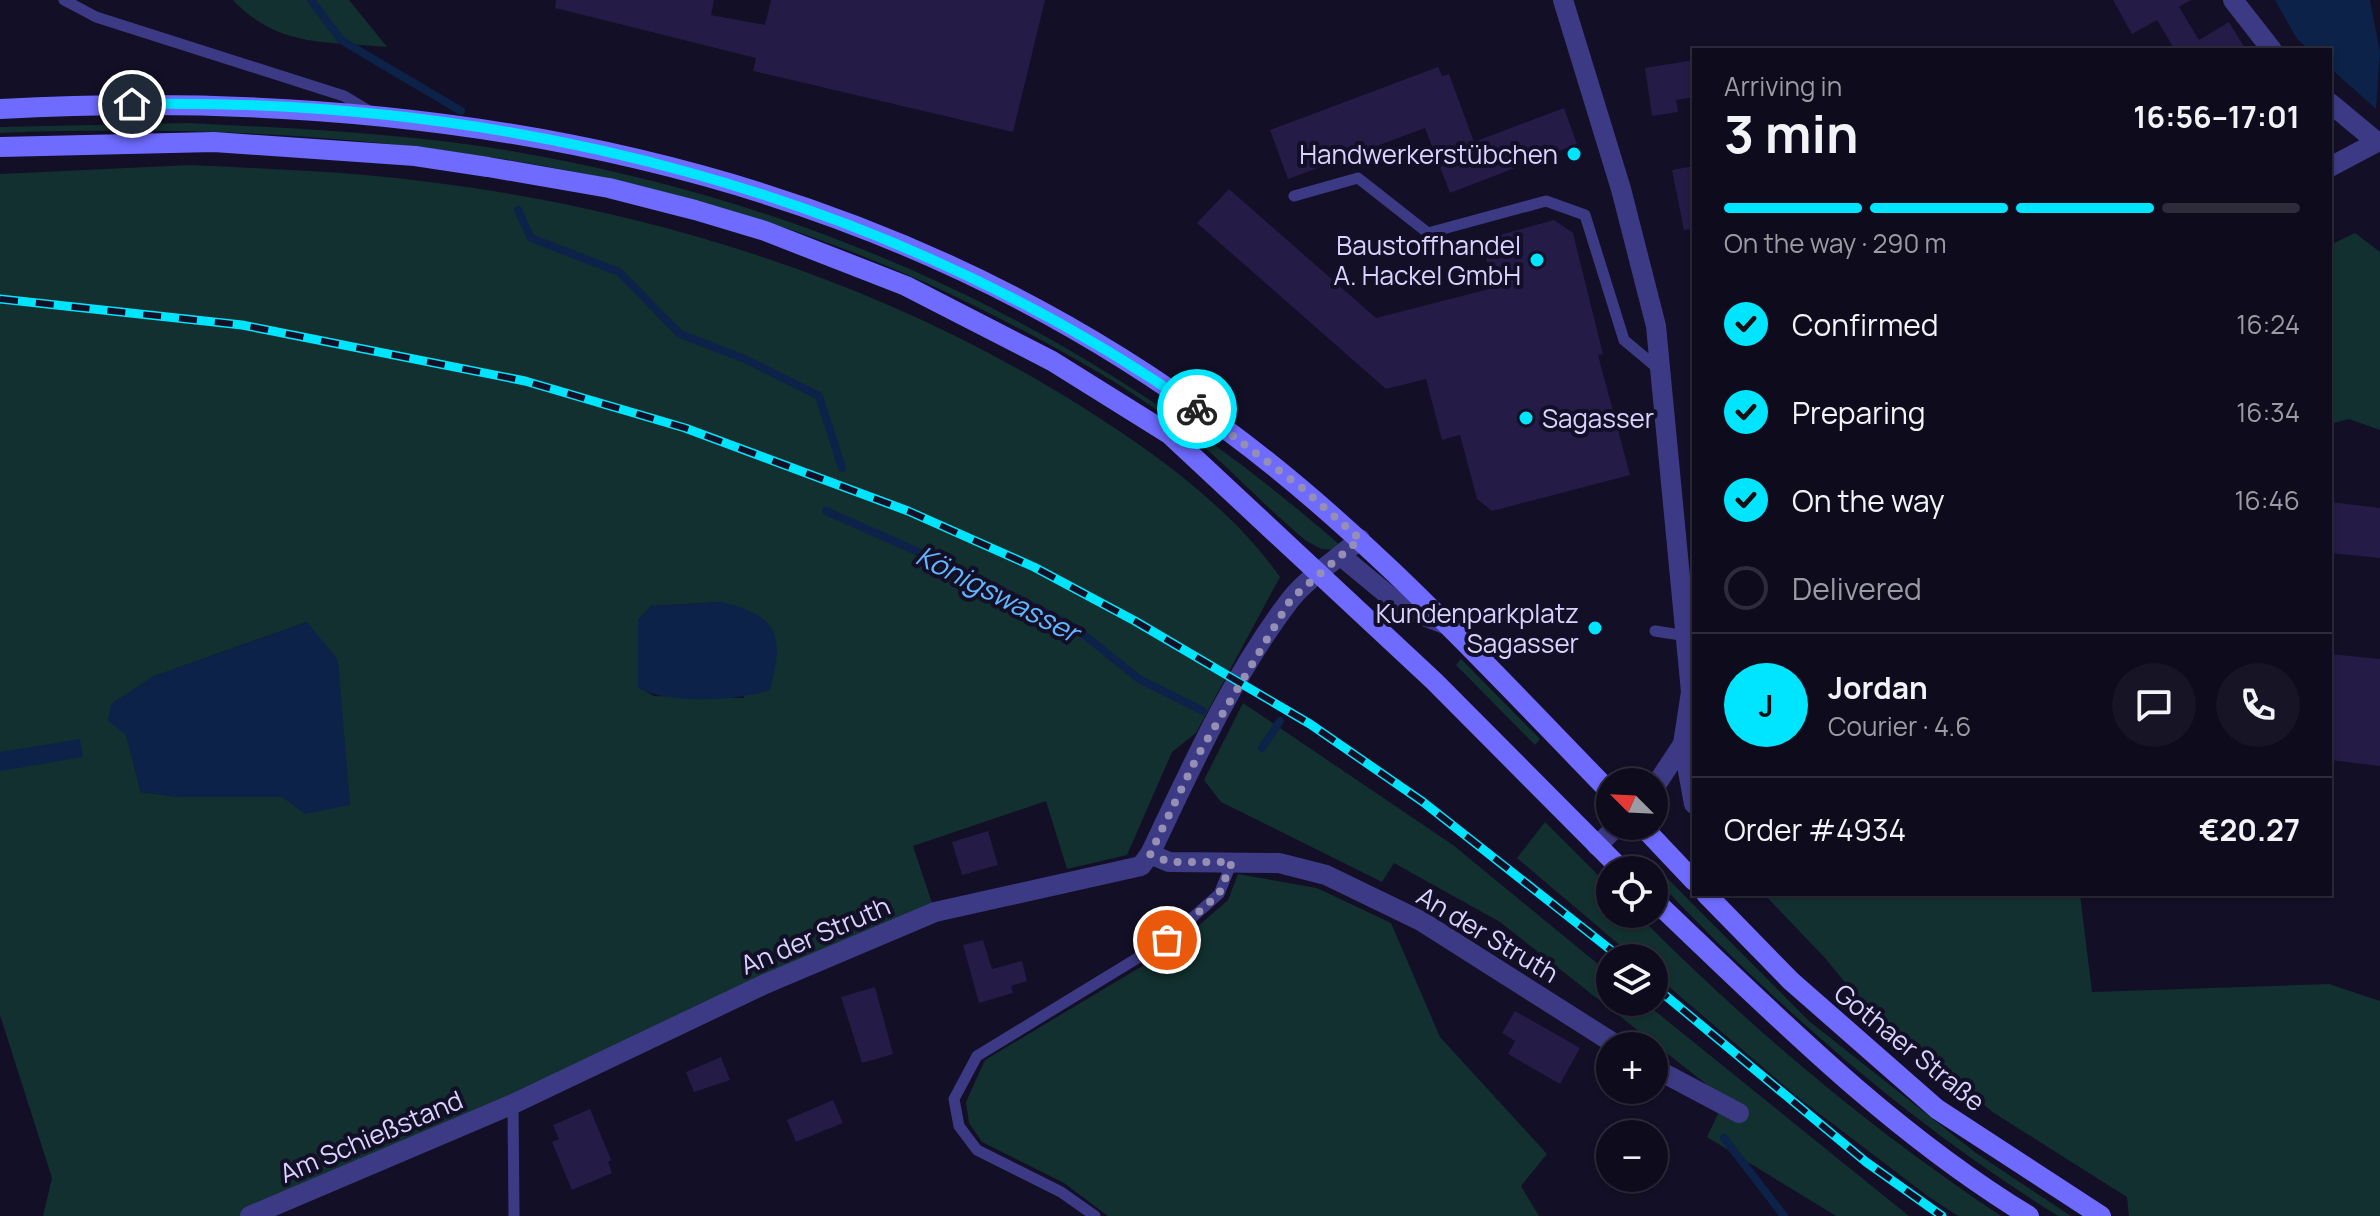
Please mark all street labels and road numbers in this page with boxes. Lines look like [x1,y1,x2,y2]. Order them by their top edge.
street label: An der Struth [1410,878,1566,990]
street label: An der Struth [735,887,895,983]
street label: Gothaer Straße [1827,975,1993,1119]
street label: Am Schießstand [274,1081,468,1191]

